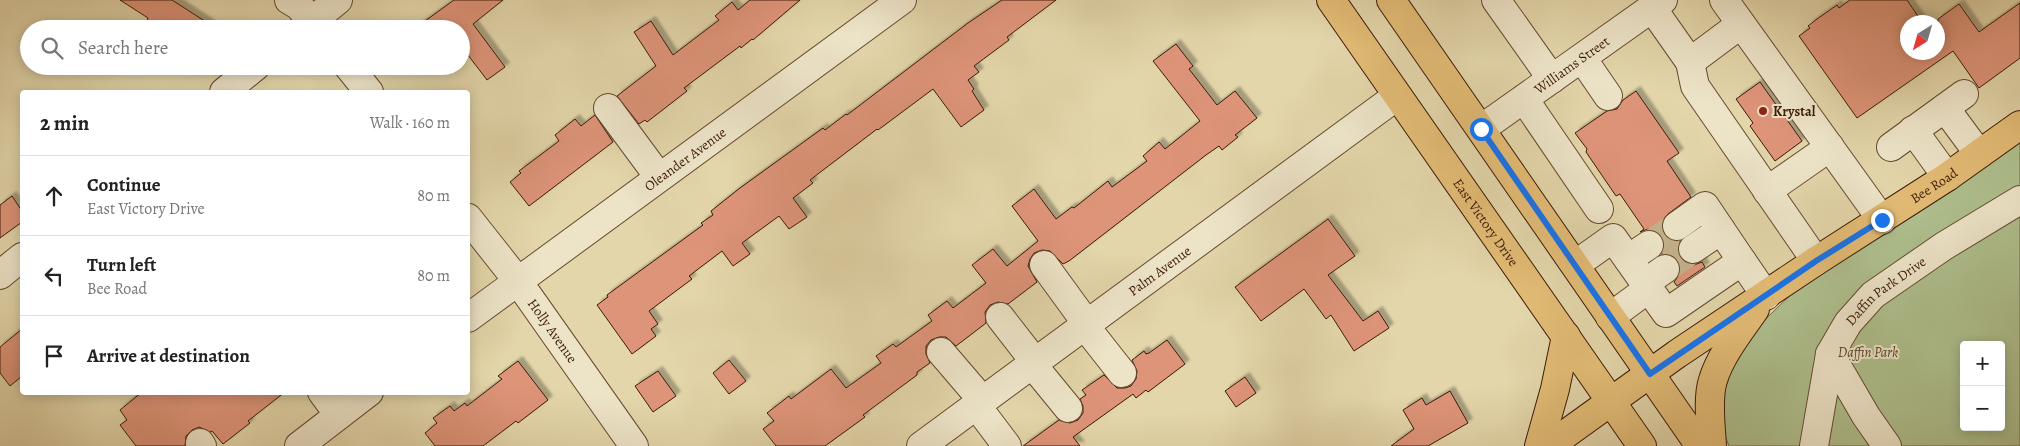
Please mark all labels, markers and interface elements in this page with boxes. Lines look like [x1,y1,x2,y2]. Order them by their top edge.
north arrow [1900,15,1945,60]
search box [20,20,470,75]
street label: Williams Street [1529,31,1613,99]
icon: search [38,34,66,62]
text: Search here [78,35,168,61]
place label: Krystal [1773,102,1816,121]
marker: Krystal [1757,105,1769,117]
text: 2 min [40,109,89,137]
text: Walk · 160 m [370,112,450,134]
route start [1470,118,1493,141]
street label: Oleander Avenue [640,123,730,195]
street label: Bee Road [1907,163,1962,208]
text: Continue [87,172,161,198]
street label: East Victory Drive [1449,175,1523,270]
icon: ahead [40,182,68,210]
text: 80 m [417,185,450,207]
text: East Victory Drive [87,198,205,220]
route end [1871,209,1894,232]
street label: Palm Avenue [1124,241,1195,300]
text: Turn left [87,252,156,278]
street label: Daffin Park Drive [1841,252,1930,329]
icon: left [40,262,68,290]
text: 80 m [417,265,450,287]
text: Bee Road [87,278,147,300]
street label: Holly Avenue [523,295,582,367]
map controls [1960,341,2005,431]
button: + [1960,341,2005,386]
icon: arrive [40,342,68,370]
text: Arrive at destination [87,343,250,369]
park label: Daffin Park [1838,343,1898,362]
button: − [1960,386,2005,431]

